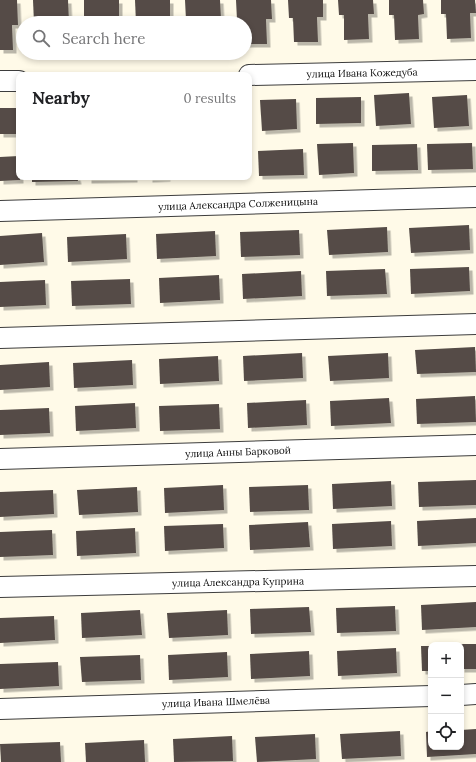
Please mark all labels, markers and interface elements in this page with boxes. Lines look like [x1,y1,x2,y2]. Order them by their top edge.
search box [16,16,252,60]
icon: search [30,27,52,49]
text: Search here [62,29,145,48]
street label: улица Ивана Кожедуба [306,66,418,80]
text: Nearby [32,87,90,109]
text: 0 results [184,90,236,107]
street label: улица Александра Солженицына [158,195,318,213]
street label: улица Анны Барковой [185,444,291,460]
street label: улица Александра Куприна [172,574,304,590]
map controls [428,642,464,750]
button: + [428,642,464,678]
button: − [428,678,464,714]
street label: улица Ивана Шмелёва [162,694,270,710]
button: locate [428,714,464,750]

